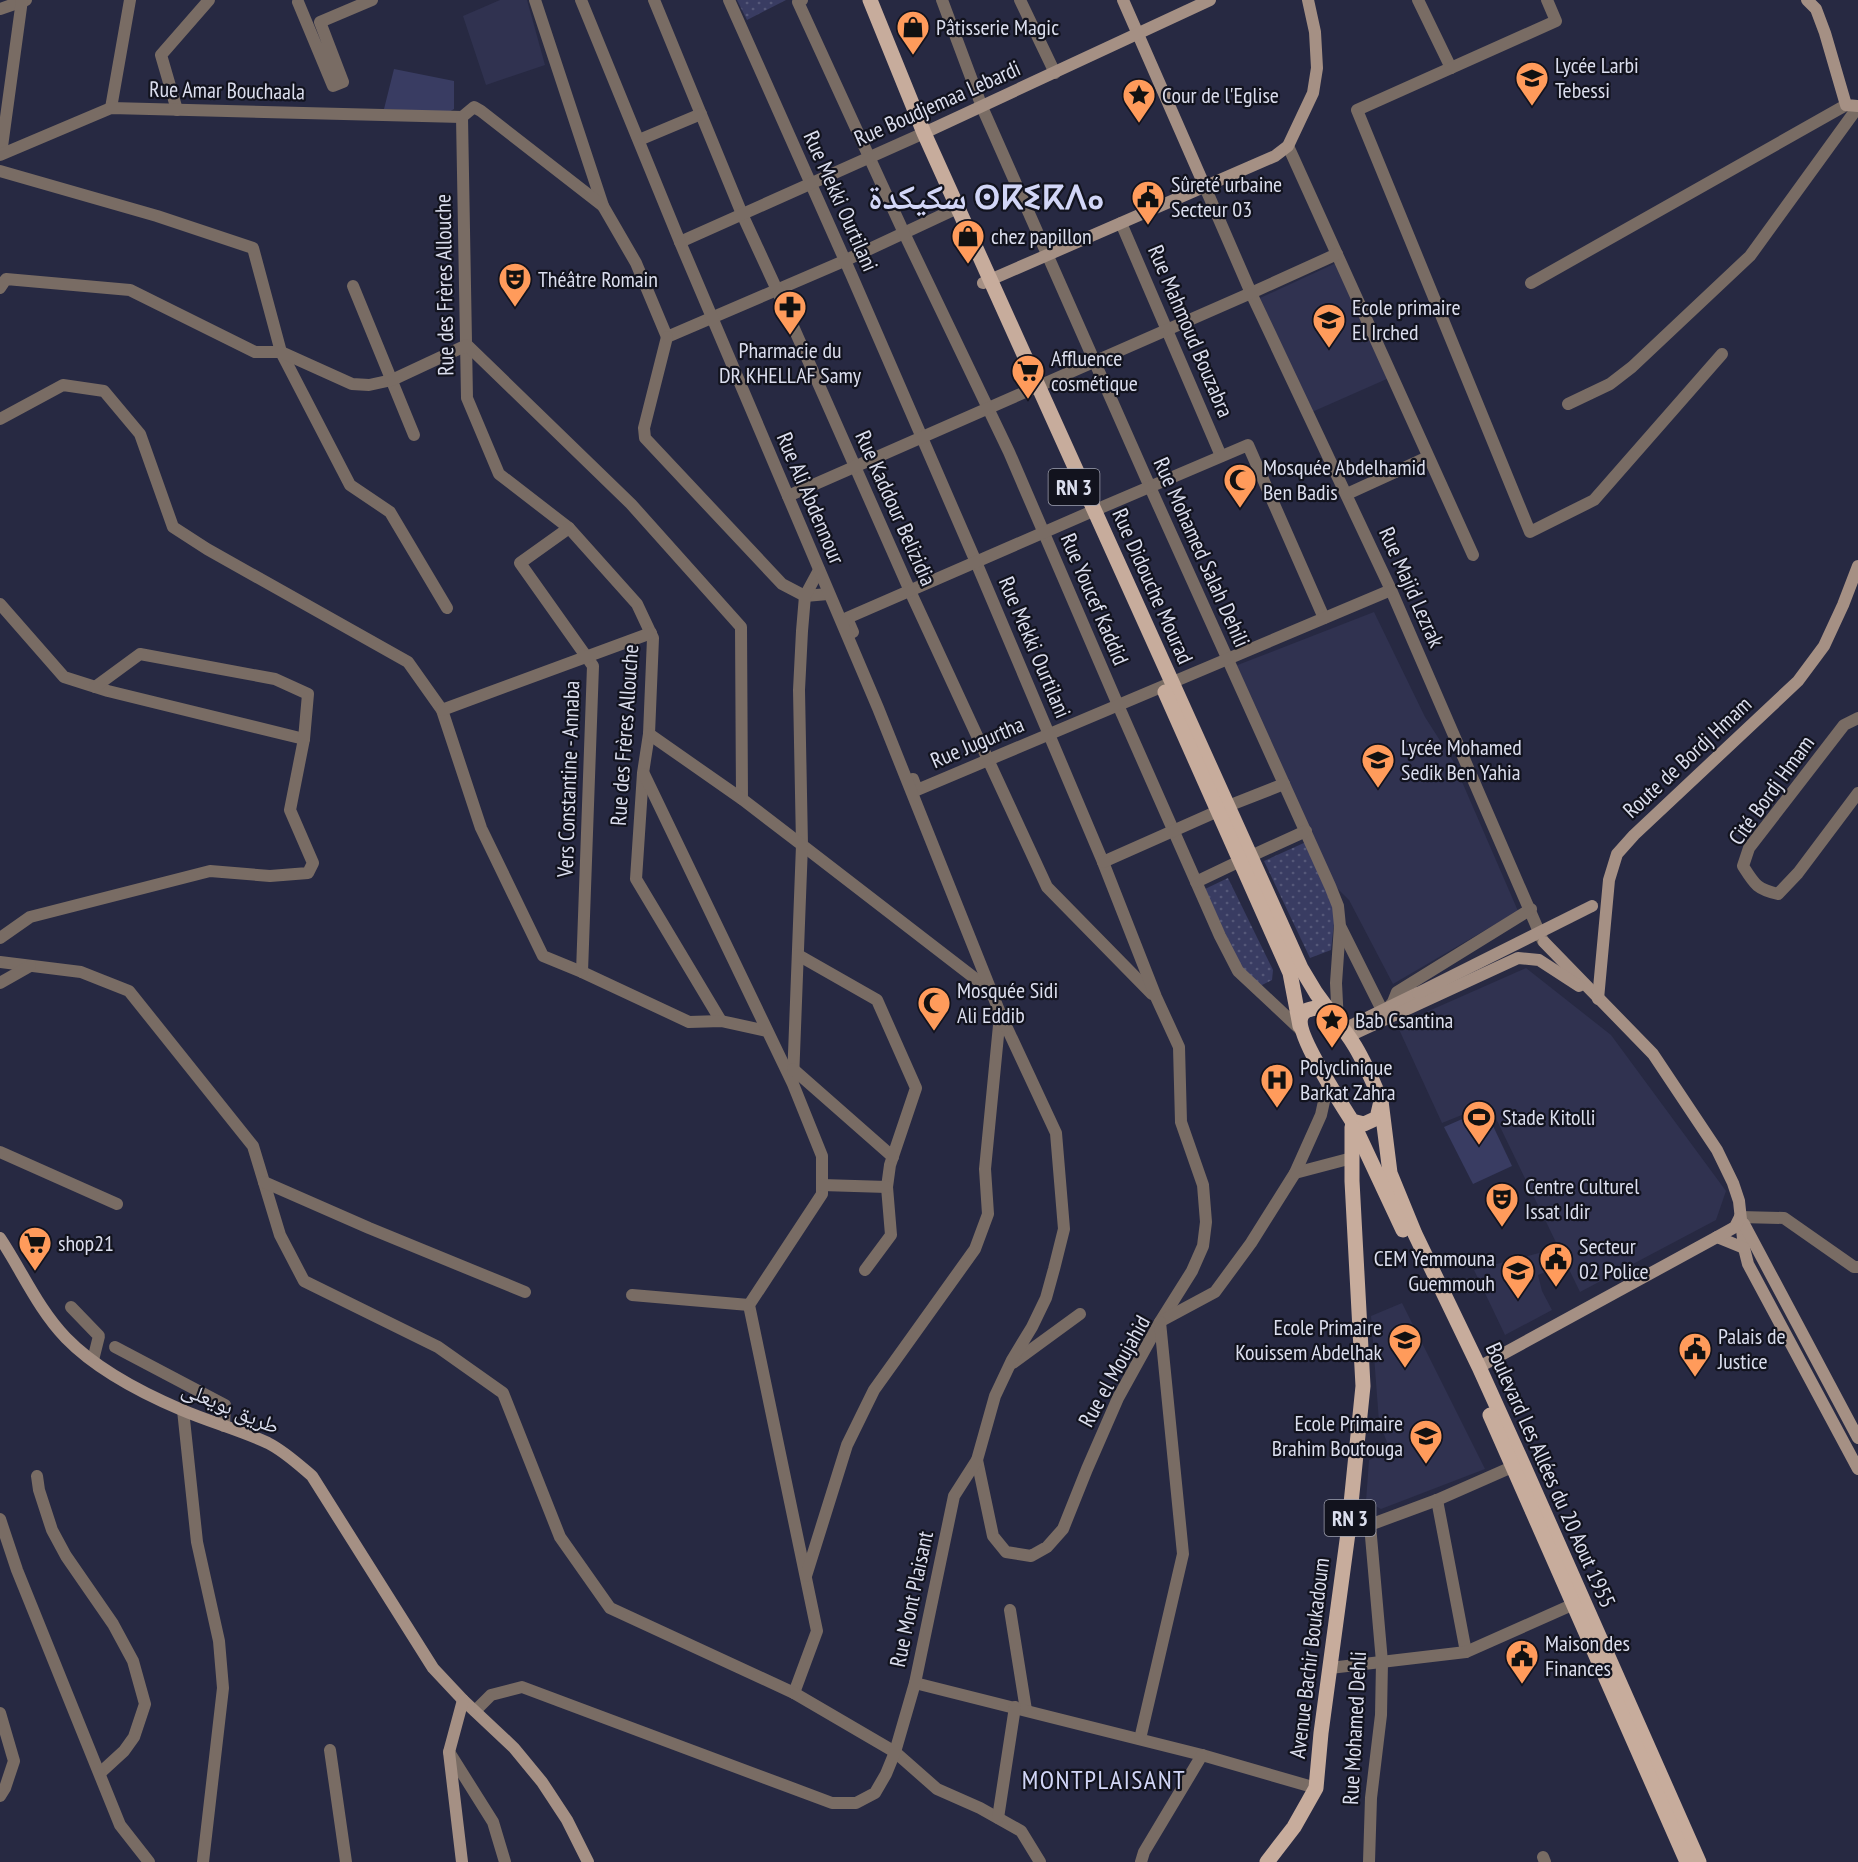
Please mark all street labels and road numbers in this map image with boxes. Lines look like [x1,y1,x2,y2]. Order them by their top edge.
street label: Rue Boudjemaa Lebardi [849,54,1025,152]
street label: Rue Amar Bouchaala [149,75,305,105]
street label: Rue Mekki Ourtilani [798,126,884,276]
street label: Rue des Frères Allouche [428,194,460,376]
street label: Rue Mahmoud Bouzabra [1142,241,1240,421]
street label: Rue Kaddour Belizidia [849,426,943,590]
street label: Rue Ali Abdennour [771,428,851,568]
street label: Rue Mohamed Salah Dehili [1148,453,1256,651]
road number: RN 3 [1048,469,1100,505]
street label: Rue Didouche Mourad [1106,504,1200,668]
street label: Rue Majid Lezrak [1373,523,1451,652]
street label: Rue Youcef Kaddid [1055,529,1135,669]
street label: Rue Mekki Ourtilani [993,572,1077,722]
street label: Rue des Frères Allouche [604,643,644,827]
street label: Vers Constantine - Annaba [551,680,585,879]
street label: Route de Bordj Hmam [1617,690,1757,824]
street label: Rue Jugurtha [926,710,1028,774]
street label: Cité Bordj Hmam [1722,730,1820,850]
street label: Rue el Moujahid [1072,1310,1156,1432]
street label: Boulevard Les Allées du 20 Aout 1955 [1480,1338,1622,1612]
street label: طريق بويعلى [178,1374,284,1440]
road number: RN 3 [1324,1500,1376,1536]
street label: Rue Mont Plaisant [883,1528,939,1670]
street label: Avenue Bachir Boukadoum [1283,1556,1335,1760]
street label: Rue Mohamed Dehli [1336,1651,1372,1805]

